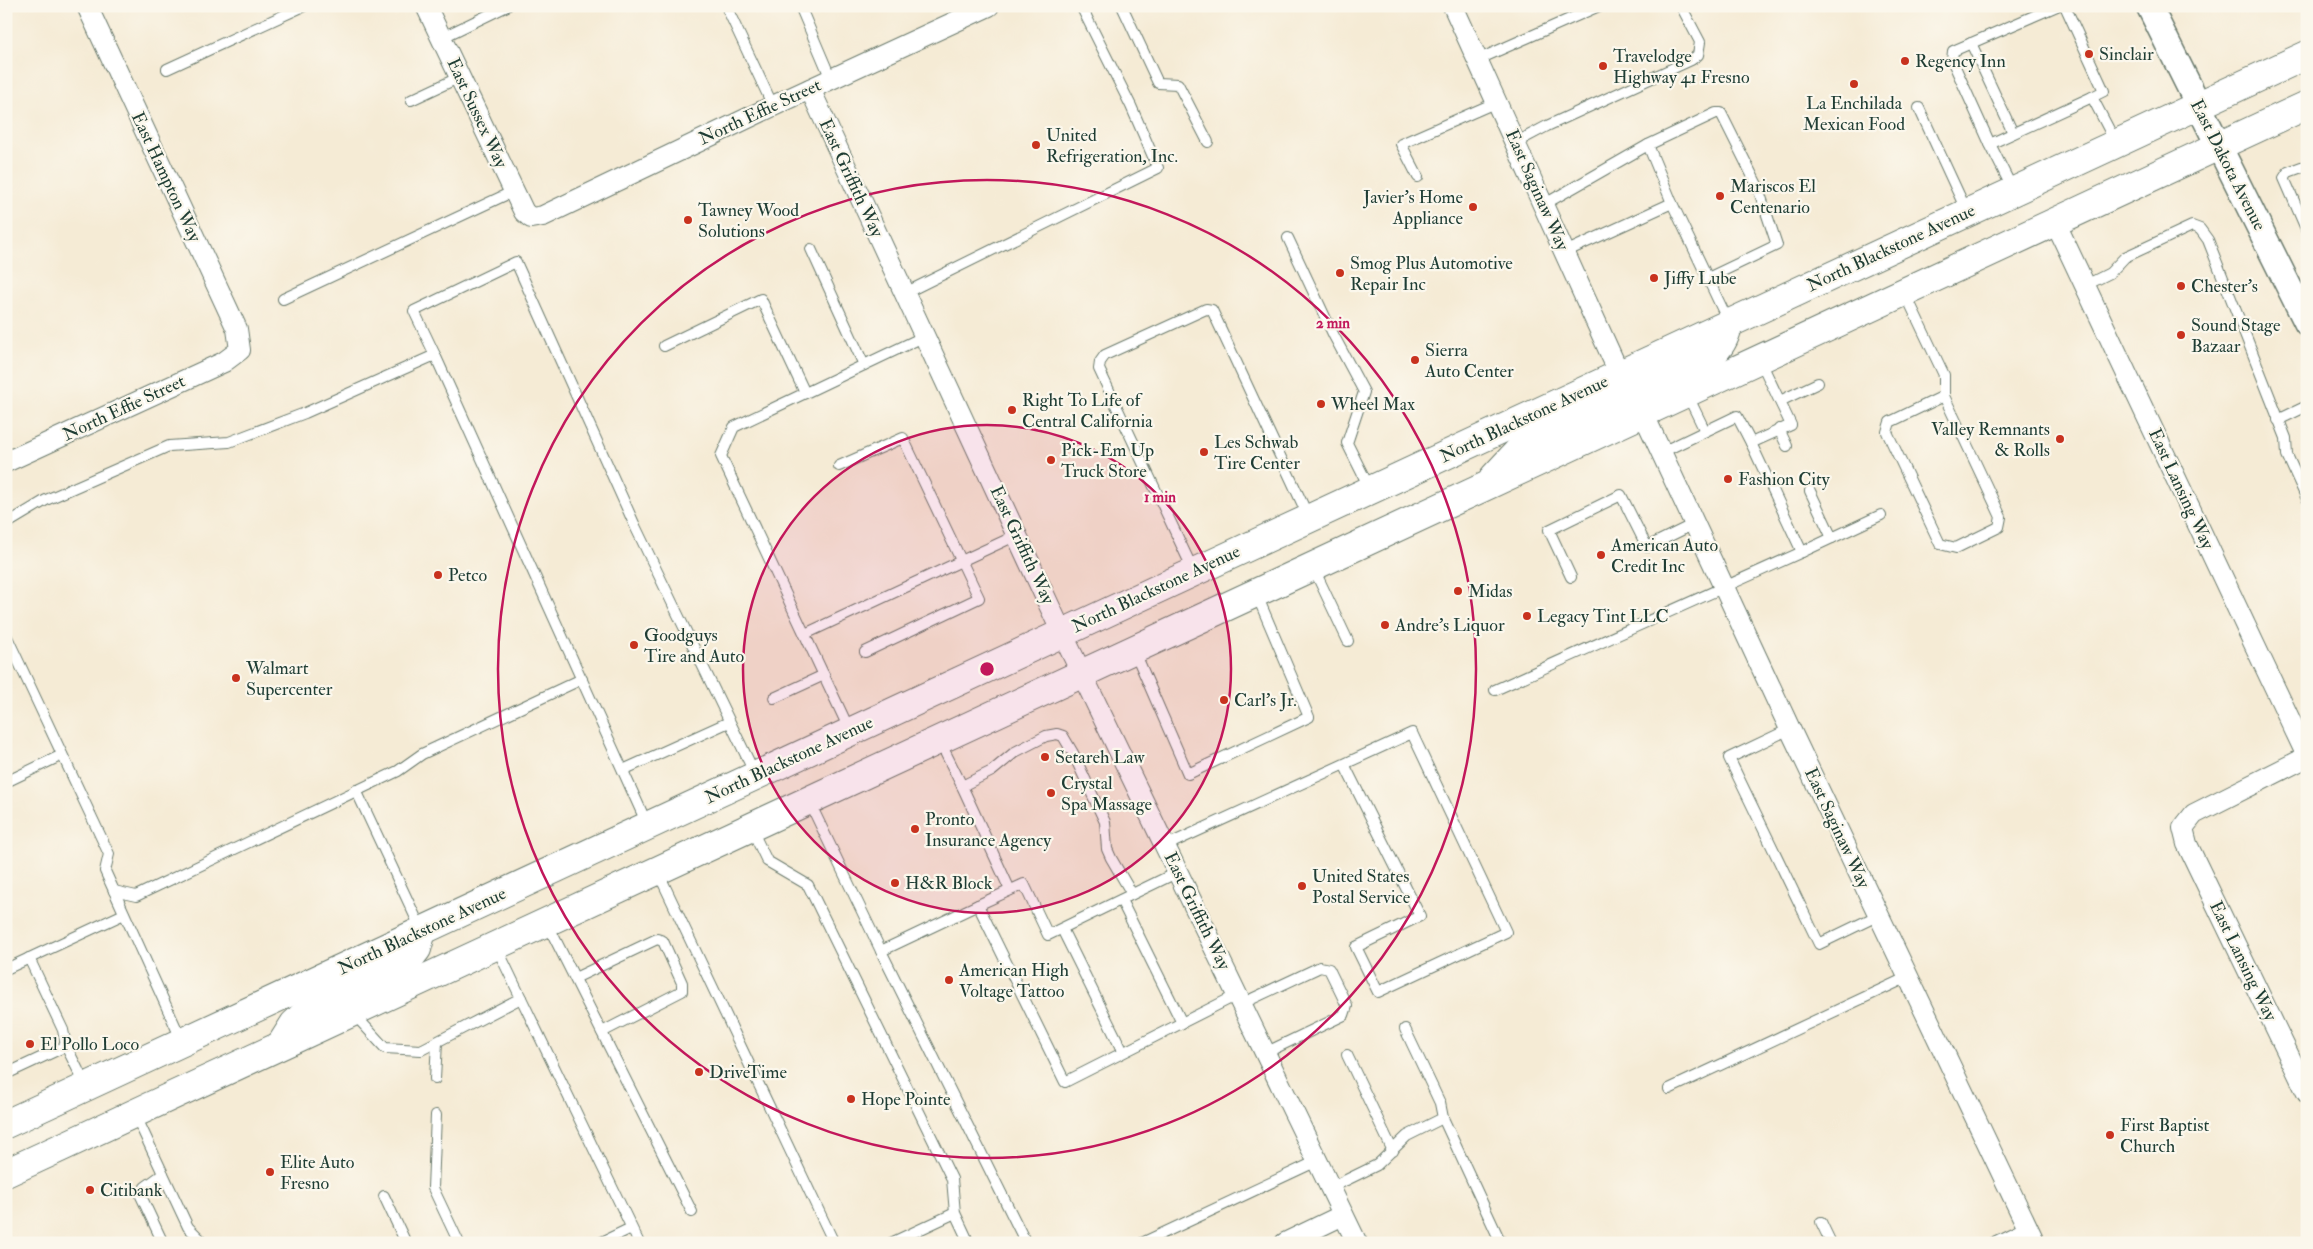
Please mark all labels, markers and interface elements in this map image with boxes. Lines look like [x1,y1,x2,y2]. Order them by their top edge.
place label: Sinclair [2099,43,2154,66]
place label: Travelodge Highway 41 Fresno [1613,45,1750,89]
marker: Sinclair [2083,48,2095,60]
place label: Regency Inn [1915,50,2006,73]
street label: East Sussex Way [441,54,513,173]
marker: Regency Inn [1899,55,1911,67]
marker: Travelodge Highway 41 Fresno [1597,60,1609,72]
street label: North Effie Street [695,74,825,150]
marker: La Enchilada Mexican Food [1848,78,1860,90]
place label: La Enchilada Mexican Food [1803,92,1905,136]
street label: East Dakota Avenue [2185,95,2271,235]
street label: East Hampton Way [126,108,207,247]
street label: East Griffith Way [813,115,889,242]
place label: United Refrigeration, Inc. [1046,124,1178,168]
street label: East Saginaw Way [1500,126,1574,255]
marker: United Refrigeration, Inc. [1030,139,1042,151]
place label: Mariscos El Centenario [1730,175,1816,219]
place label: Javier's Home Appliance [1362,186,1463,230]
marker: Mariscos El Centenario [1714,190,1726,202]
place label: Tawney Wood Solutions [698,199,799,243]
street label: North Blackstone Avenue [1803,199,1979,297]
marker: Javier's Home Appliance [1467,201,1479,213]
marker: Tawney Wood Solutions [682,214,694,226]
place label: Smog Plus Automotive Repair Inc [1350,252,1513,296]
marker: Smog Plus Automotive Repair Inc [1334,267,1346,279]
place label: Jiffy Lube [1663,267,1737,290]
marker: Jiffy Lube [1648,272,1660,284]
place label: Chester's [2191,275,2258,298]
marker: Chester's [2175,280,2187,292]
text: 2 min [1316,314,1350,333]
place label: Sound Stage Bazaar [2191,314,2281,358]
marker: Sound Stage Bazaar [2175,329,2187,341]
place label: Sierra Auto Center [1424,339,1514,383]
marker: Sierra Auto Center [1409,354,1421,366]
street label: North Effie Street [59,370,189,446]
street label: North Blackstone Avenue [1436,370,1612,468]
place label: Right To Life of Central California [1022,389,1153,433]
place label: Wheel Max [1330,393,1415,416]
marker: Wheel Max [1315,398,1327,410]
marker: Right To Life of Central California [1006,404,1018,416]
place label: Valley Remnants & Rolls [1931,418,2050,462]
street label: East Lansing Way [2143,425,2219,554]
place label: Les Schwab Tire Center [1214,431,1300,475]
marker: Valley Remnants & Rolls [2054,433,2066,445]
place label: Pick-Em Up Truck Store [1061,439,1154,483]
marker: Les Schwab Tire Center [1198,446,1210,458]
marker: Pick-Em Up Truck Store [1045,454,1057,466]
place label: Fashion City [1738,468,1831,491]
marker: Fashion City [1722,473,1734,485]
street label: East Griffith Way [984,482,1060,609]
text: 1 min [1144,488,1176,507]
place label: American Auto Credit Inc [1610,534,1718,578]
street label: North Blackstone Avenue [1068,540,1244,638]
marker: American Auto Credit Inc [1595,549,1607,561]
place label: Petco [448,564,488,587]
marker: Petco [432,569,444,581]
place label: Midas [1468,580,1513,603]
marker: Midas [1452,585,1464,597]
place label: Legacy Tint LLC [1537,605,1669,628]
marker: Legacy Tint LLC [1521,610,1533,622]
place label: Andre's Liquor [1394,614,1505,637]
marker: Andre's Liquor [1379,619,1391,631]
place label: Goodguys Tire and Auto [644,624,745,668]
marker: Goodguys Tire and Auto [628,639,640,651]
place label: Walmart Supercenter [245,657,333,701]
centre of rings [978,660,996,678]
marker: Walmart Supercenter [230,672,242,684]
place label: Carl's Jr. [1234,689,1297,712]
marker: Carl's Jr. [1218,694,1230,706]
street label: North Blackstone Avenue [701,711,877,809]
place label: Setareh Law [1055,746,1145,769]
marker: Setareh Law [1039,751,1051,763]
street label: East Saginaw Way [1799,764,1875,893]
place label: Crystal Spa Massage [1061,772,1153,816]
marker: Crystal Spa Massage [1045,787,1057,799]
place label: Pronto Insurance Agency [925,808,1052,852]
marker: Pronto Insurance Agency [909,823,921,835]
street label: East Griffith Way [1159,848,1236,975]
place label: United States Postal Service [1312,865,1411,909]
place label: H&R Block [905,872,993,895]
marker: H&R Block [889,877,901,889]
marker: United States Postal Service [1296,880,1308,892]
street label: North Blackstone Avenue [334,882,510,980]
street label: East Lansing Way [2204,897,2282,1026]
place label: American High Voltage Tattoo [958,959,1069,1003]
marker: American High Voltage Tattoo [943,974,955,986]
place label: El Pollo Loco [40,1033,140,1056]
marker: El Pollo Loco [24,1038,36,1050]
place label: DriveTime [709,1061,787,1084]
marker: DriveTime [693,1066,705,1078]
place label: Hope Pointe [861,1088,951,1111]
marker: Hope Pointe [845,1093,857,1105]
place label: First Baptist Church [2120,1114,2210,1158]
marker: First Baptist Church [2104,1129,2116,1141]
place label: Elite Auto Fresno [280,1151,355,1195]
marker: Elite Auto Fresno [264,1166,276,1178]
place label: Citibank [100,1179,163,1202]
marker: Citibank [84,1184,96,1196]

